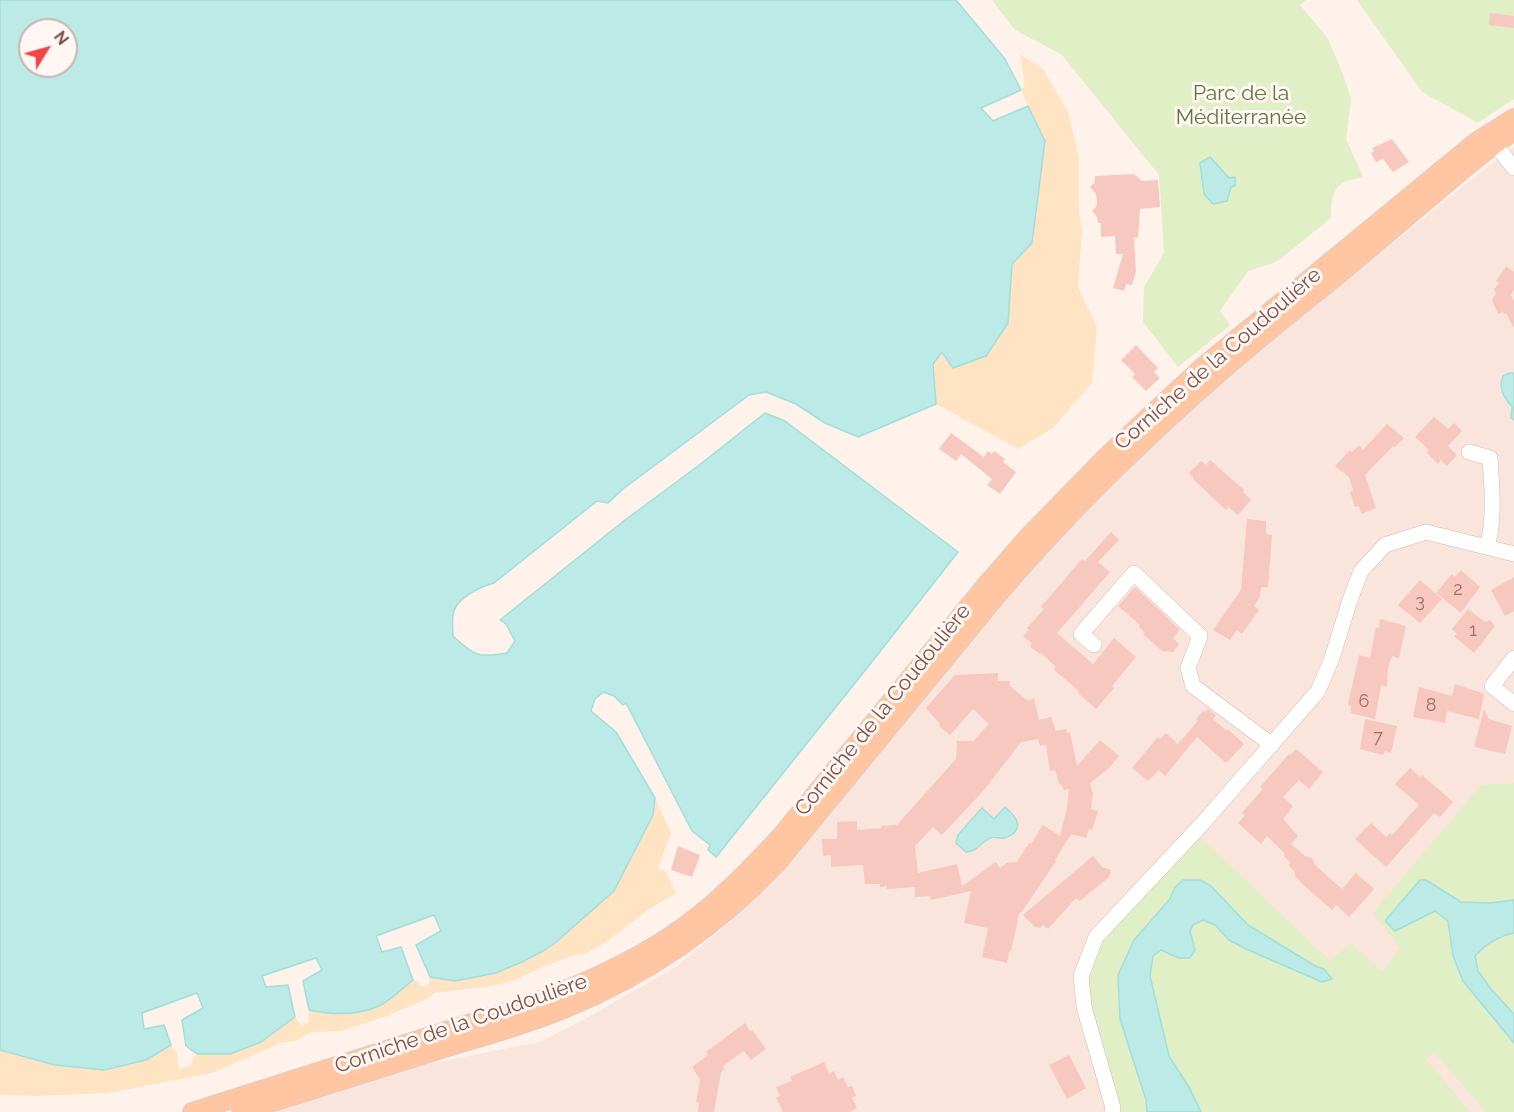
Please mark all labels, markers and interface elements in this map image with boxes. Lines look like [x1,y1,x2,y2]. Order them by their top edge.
north arrow [18,18,78,78]
text: N [50,27,72,49]
park label: Parc de la Méditerranée [1176,81,1306,131]
street label: Corniche de la Coudoulière [1110,263,1326,455]
house number: 2 [1453,579,1463,601]
house number: 3 [1415,591,1425,613]
street label: Corniche de la Coudoulière [790,599,976,821]
house number: 1 [1469,620,1477,642]
house number: 6 [1359,691,1369,713]
house number: 8 [1426,695,1436,717]
house number: 7 [1373,727,1383,749]
street label: Corniche de la Coudoulière [332,969,590,1079]

